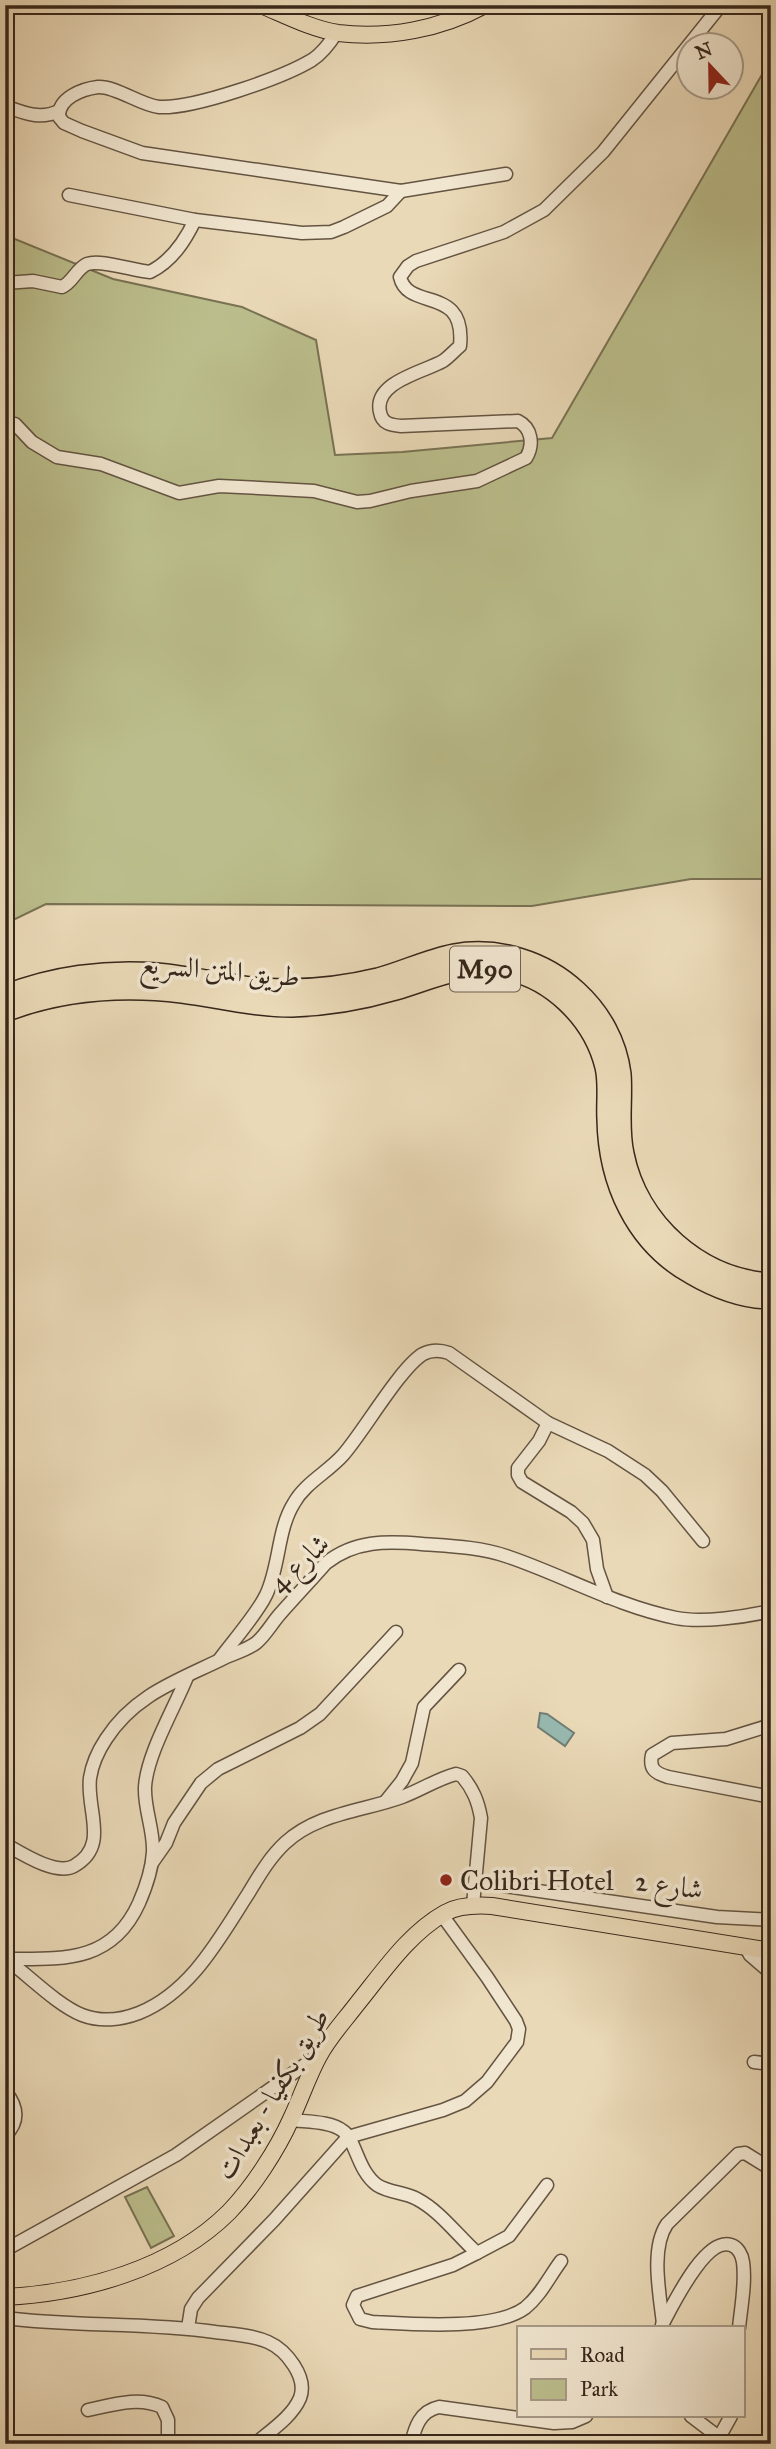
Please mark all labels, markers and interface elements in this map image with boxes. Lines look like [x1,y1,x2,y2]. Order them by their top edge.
north arrow [674,32,744,102]
text: N [692,37,716,64]
street label: طريق المتن السريع [138,946,301,1002]
road number: M90 [450,946,520,992]
street label: شارع 4 [261,1526,341,1604]
place label: Colibri Hotel [460,1863,614,1898]
street label: شارع 2 [632,1863,705,1913]
marker: Colibri Hotel [438,1872,454,1888]
street label: طريق بكفيا - بعبدات [207,2002,337,2186]
legend [517,2326,744,2418]
text: Road [580,2342,625,2368]
text: Park [580,2376,618,2402]

